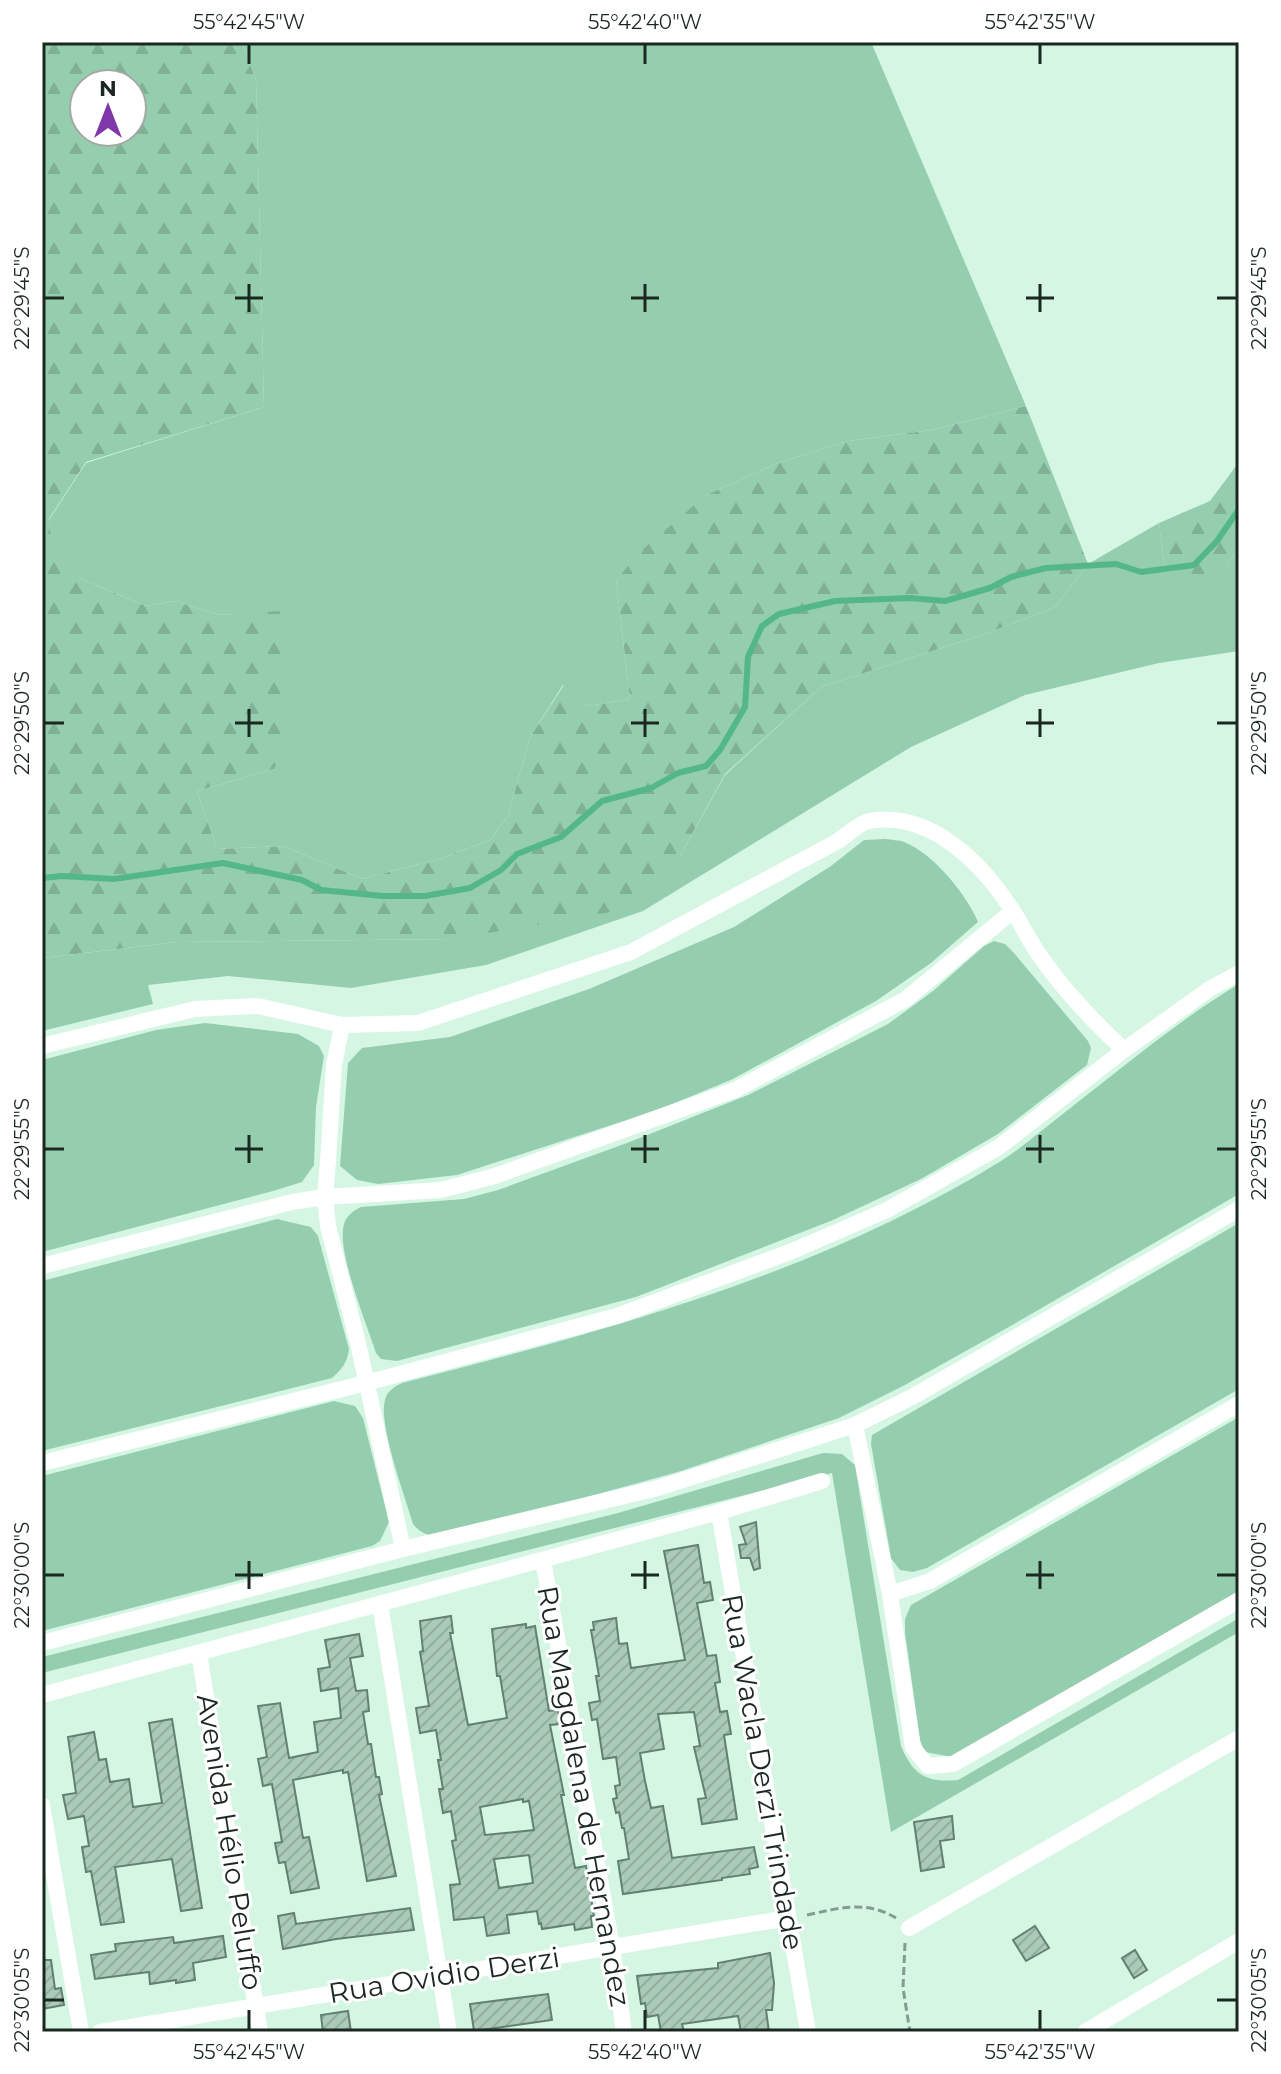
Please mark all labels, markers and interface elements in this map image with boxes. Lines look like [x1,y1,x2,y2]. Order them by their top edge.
text: 55°42'45"W [193,10,305,34]
text: 55°42'40"W [588,10,702,34]
text: 55°42'35"W [985,10,1095,34]
north arrow [68,68,148,148]
text: N [99,75,117,102]
text: 22°29'45"S [10,247,34,349]
text: 22°29'45"S [1247,247,1271,349]
text: 22°29'50"S [10,671,34,775]
text: 22°29'50"S [1247,671,1271,775]
text: 22°29'55"S [10,1098,34,1200]
text: 22°29'55"S [1247,1098,1271,1200]
text: 22°30'00"S [10,1522,34,1628]
text: 22°30'00"S [1247,1522,1271,1628]
street label: Rua Magdalena de Hernandez [530,1583,638,2009]
street label: Rua Wacla Derzi Trindade [715,1591,811,1953]
street label: Avenida Hélio Peluffo [190,1692,270,1992]
street label: Rua Ovidio Derzi [326,1940,562,2010]
text: 22°30'05"S [10,1948,34,2052]
text: 22°30'05"S [1247,1948,1271,2052]
text: 55°42'45"W [193,2040,305,2064]
text: 55°42'40"W [588,2040,702,2064]
text: 55°42'35"W [985,2040,1095,2064]

